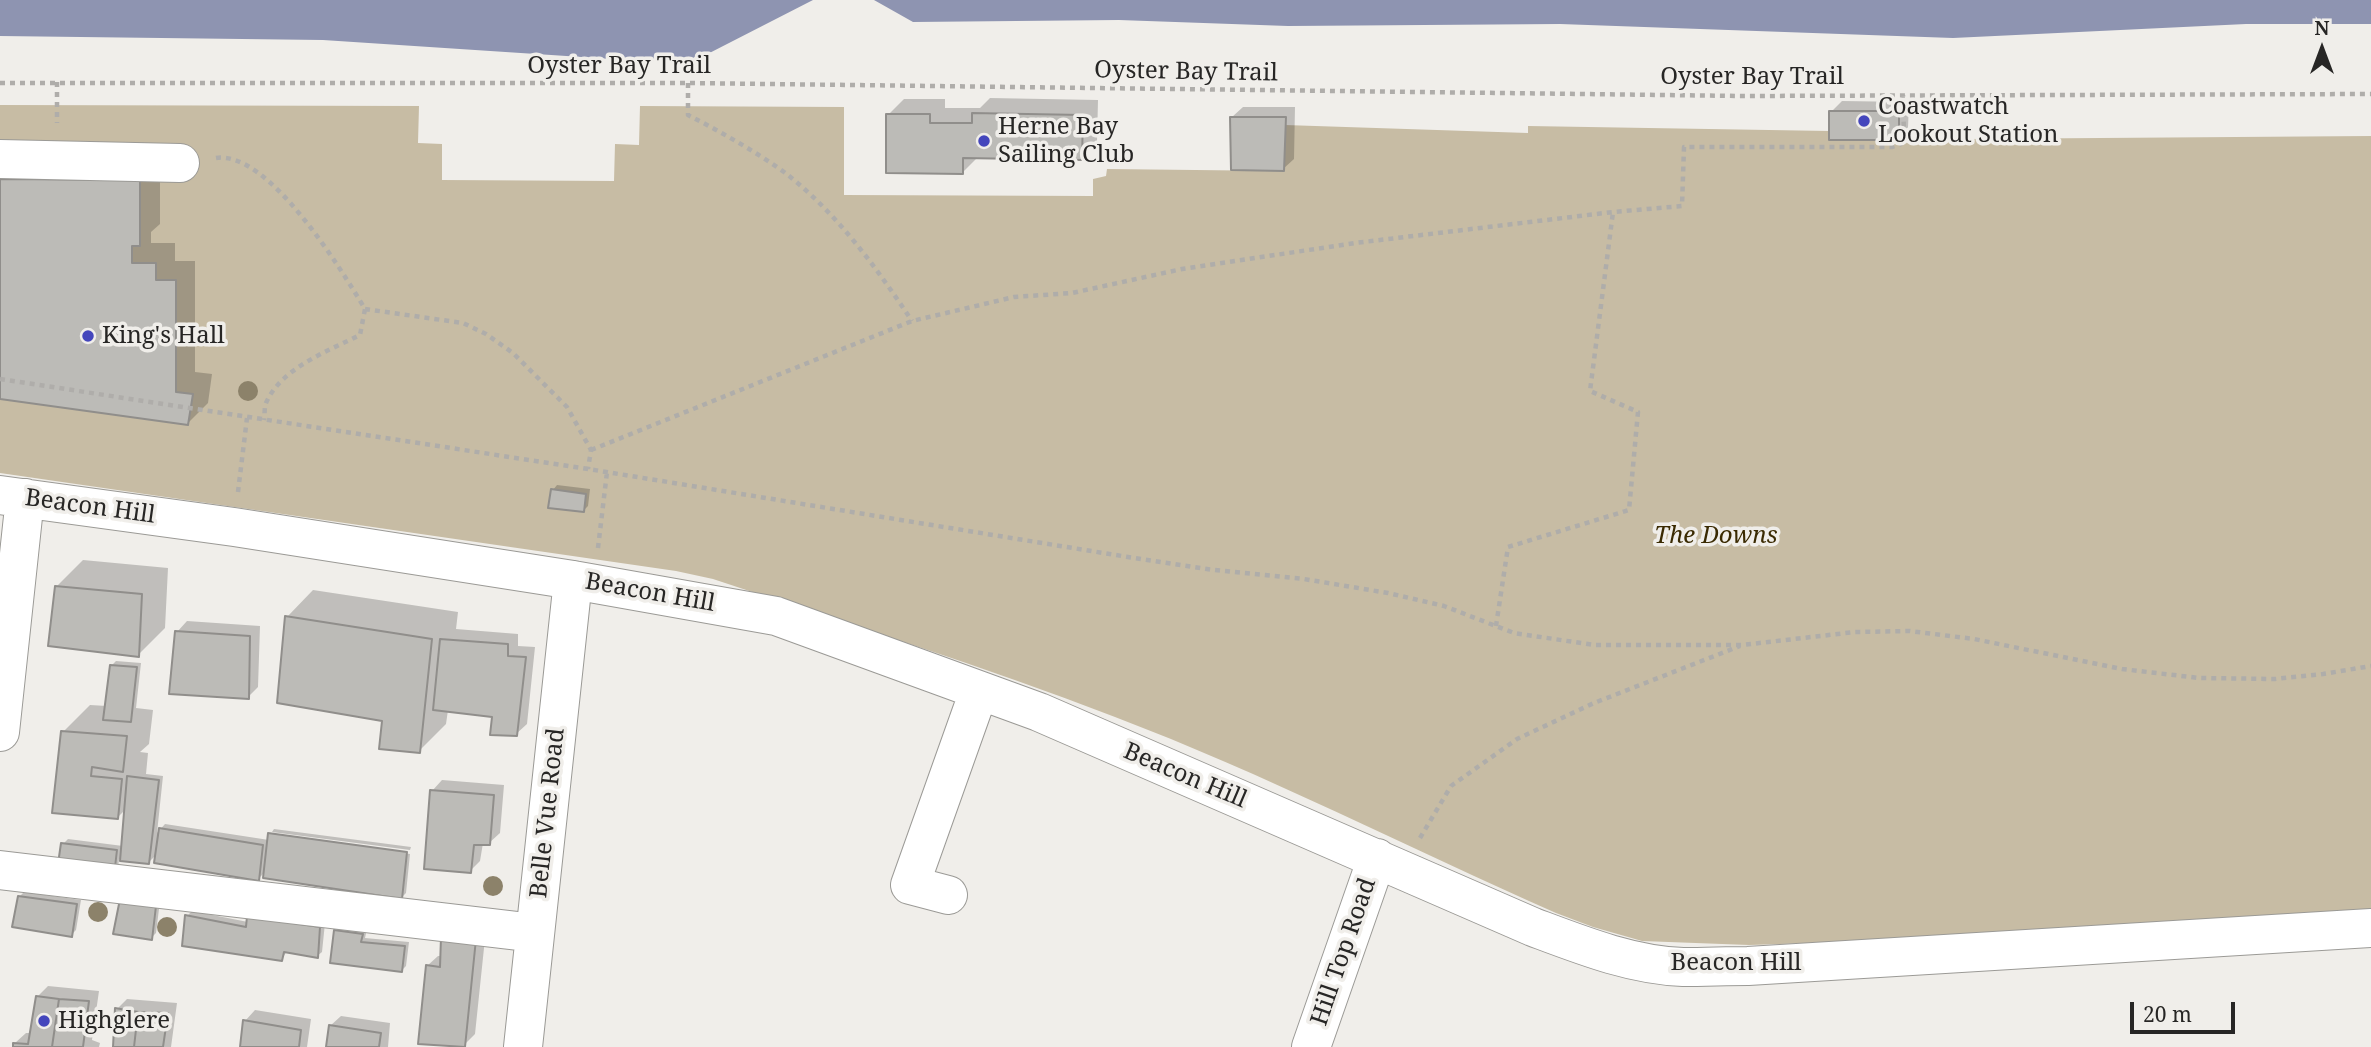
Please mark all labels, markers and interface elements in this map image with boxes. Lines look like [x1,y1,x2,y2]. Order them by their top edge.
north arrow [2287,14,2357,84]
text: N [2315,15,2329,41]
street label: Oyster Bay Trail [527,52,711,80]
street label: Oyster Bay Trail [1094,56,1278,88]
street label: Oyster Bay Trail [1660,63,1844,91]
place label: Coastwatch Lookout Station [1878,93,2058,149]
place label: Herne Bay Sailing Club [998,113,1134,169]
marker: Coastwatch Lookout Station [1856,113,1872,129]
marker: Herne Bay Sailing Club [976,133,992,149]
place label: King's Hall [102,322,225,350]
marker: King's Hall [80,328,96,344]
street label: Beacon Hill [23,484,157,530]
park label: The Downs [1654,522,1778,550]
street label: Beacon Hill [583,567,717,619]
street label: Belle Vue Road [525,727,571,899]
street label: Beacon Hill [1119,737,1251,815]
street label: Hill Top Road [1305,875,1383,1029]
street label: Beacon Hill [1670,949,1802,977]
scale bar [2133,988,2238,1032]
text: 20 m [2143,1000,2192,1028]
place label: Highglere [58,1007,170,1035]
marker: Highglere [36,1013,52,1029]

